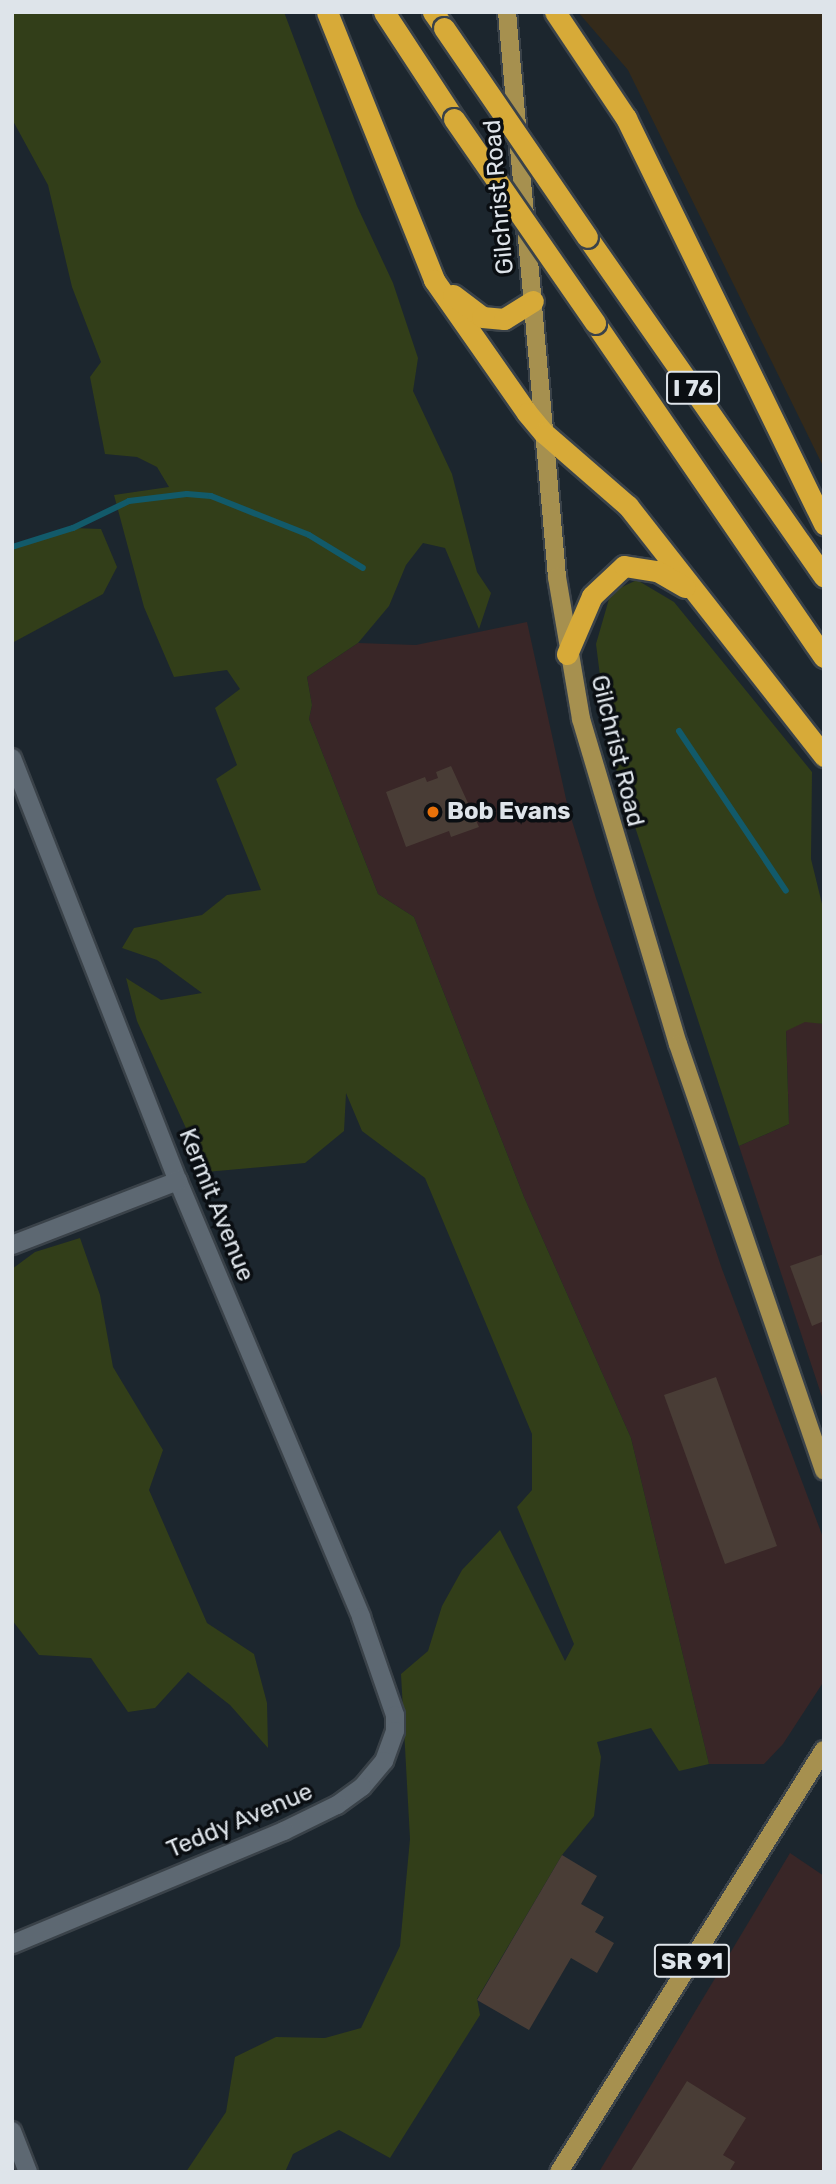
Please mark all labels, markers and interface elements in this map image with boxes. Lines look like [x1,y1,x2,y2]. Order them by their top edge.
street label: Gilchrist Road [478,118,520,276]
road number: I 76 [665,368,721,408]
street label: Gilchrist Road [584,672,650,830]
place label: Bob Evans [447,798,571,826]
marker: Bob Evans [425,804,441,820]
street label: Kermit Avenue [172,1124,260,1286]
street label: Teddy Avenue [162,1777,318,1865]
road number: SR 91 [654,1942,730,1980]

